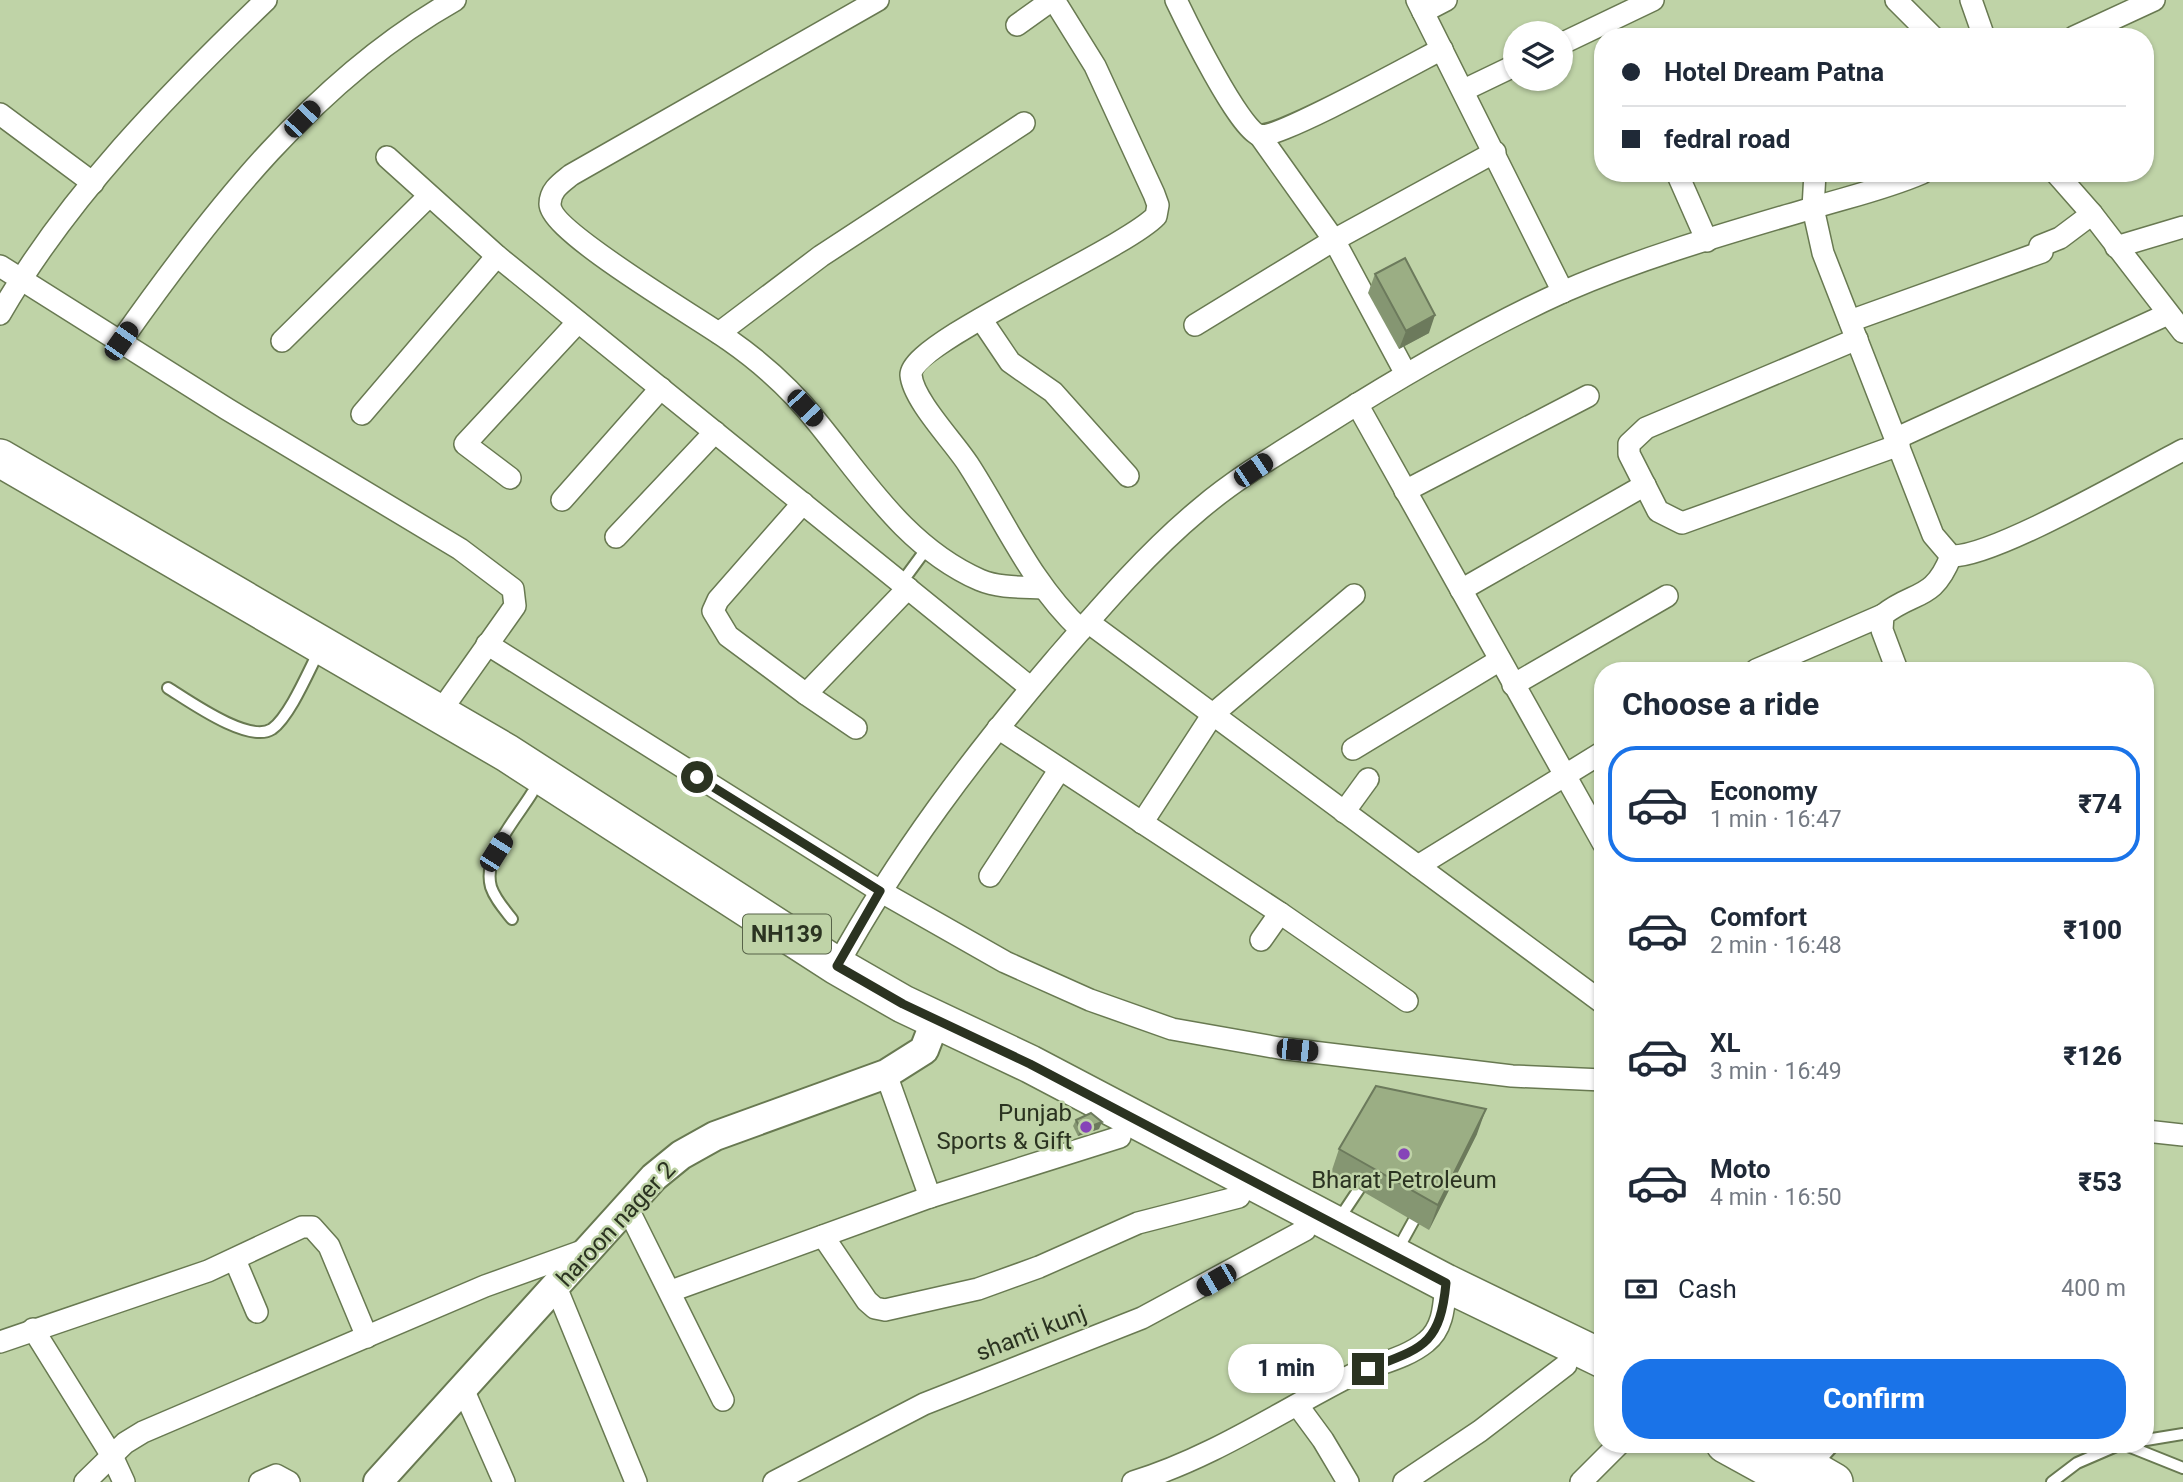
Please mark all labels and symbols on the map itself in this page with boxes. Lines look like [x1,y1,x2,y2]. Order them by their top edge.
car [280,97,325,141]
car [101,318,142,364]
car [783,385,828,431]
car [1230,450,1277,490]
route start [681,761,713,793]
car [476,829,517,875]
road number: NH139 [743,914,831,953]
car [1276,1037,1319,1063]
place label: Punjab Sports & Gift [936,1099,1072,1155]
marker: Punjab Sports & Gift [1078,1119,1094,1135]
marker: Bharat Petroleum [1396,1146,1412,1162]
street label: haroon nager 2 [551,1156,681,1292]
place label: Bharat Petroleum [1311,1166,1497,1194]
car [1193,1260,1240,1300]
street label: shanti kunj [972,1299,1090,1367]
callout: 1 min [1228,1344,1344,1394]
route end [1352,1353,1384,1385]

